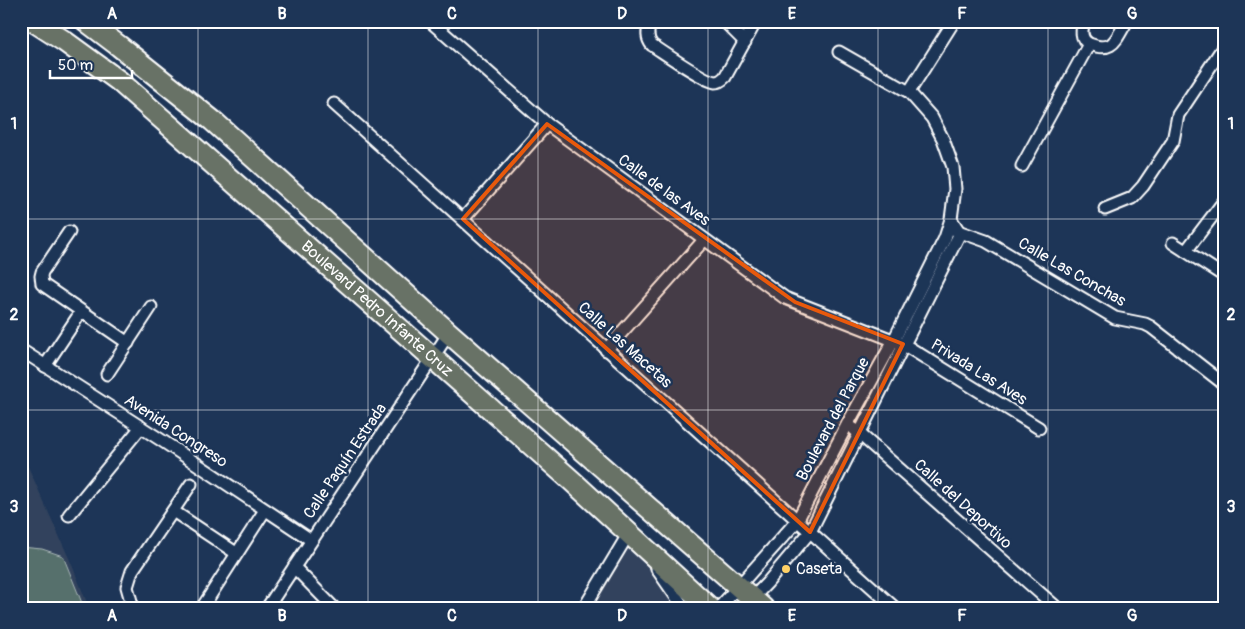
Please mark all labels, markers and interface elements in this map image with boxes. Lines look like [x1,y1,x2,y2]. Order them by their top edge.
text: A [107,4,118,24]
text: B [277,4,287,24]
text: C [447,4,457,24]
text: D [617,4,627,24]
text: E [788,4,797,24]
text: F [957,4,967,24]
text: G [1127,4,1138,24]
scale bar [50,48,132,80]
text: 50 m [58,56,93,75]
text: 1 [11,114,17,134]
text: 1 [1228,114,1234,134]
street label: Calle de las Aves [614,150,714,230]
street label: Calle Las Conchas [1015,233,1129,311]
street label: Boulevard Pedro Infante Cruz [297,236,457,381]
street label: Calle Las Macetas [574,298,676,392]
text: 2 [10,305,19,325]
text: 2 [1227,305,1236,325]
street label: Privada Las Aves [927,334,1031,410]
street label: Boulevard del Parque [792,354,874,484]
street label: Avenida Congreso [121,390,232,472]
street label: Calle Paquín Estrada [299,400,391,522]
street label: Calle del Deportivo [910,455,1016,553]
text: 3 [10,497,19,517]
text: 3 [1227,497,1236,517]
place label: Caseta [796,559,842,579]
marker: Caseta [780,563,792,575]
text: A [107,606,118,626]
text: B [277,606,287,626]
text: C [447,606,457,626]
text: D [617,606,627,626]
text: E [788,606,797,626]
text: F [957,606,967,626]
text: G [1127,606,1138,626]

